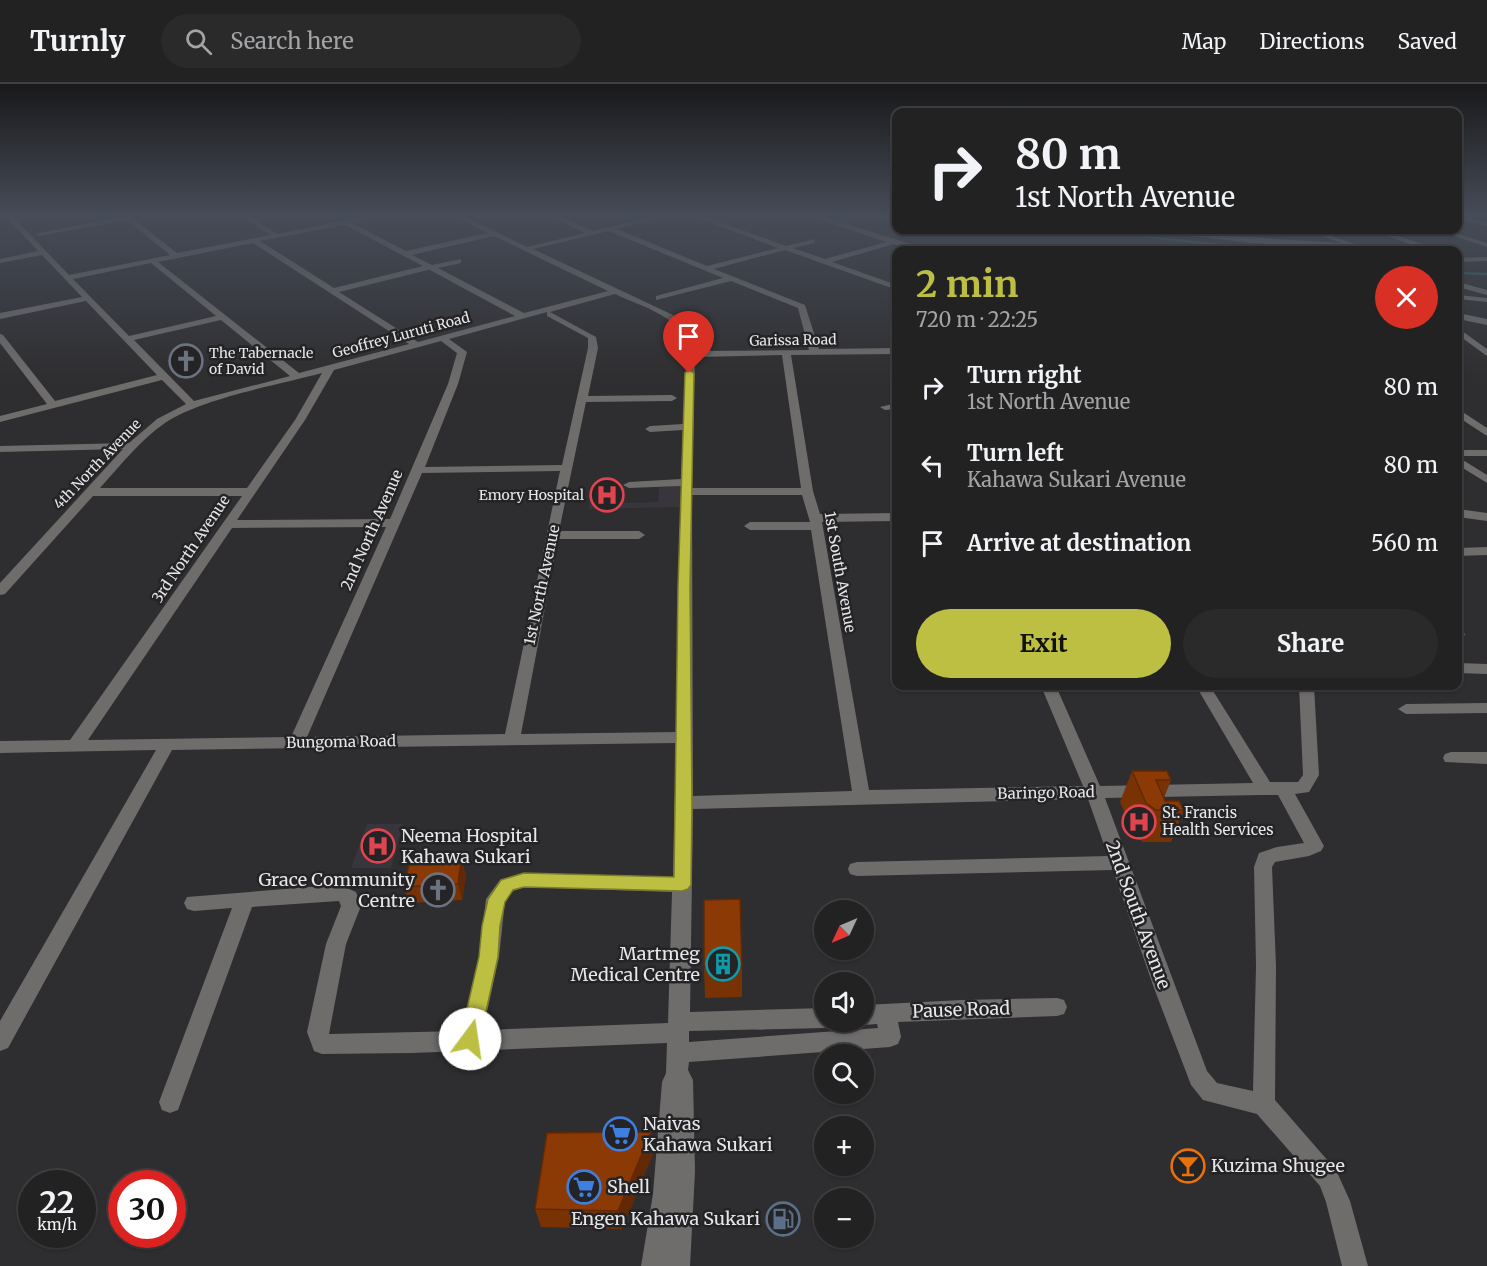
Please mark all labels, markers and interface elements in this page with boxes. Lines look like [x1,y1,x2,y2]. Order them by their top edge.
search box [161,14,581,68]
text: Turnly [30,23,125,59]
icon: search [182,25,215,58]
text: Search here [230,27,354,55]
text: Map [1182,28,1226,55]
text: Directions [1259,28,1364,55]
text: Saved [1397,28,1457,55]
text: 80 m [1015,128,1121,180]
icon: right [916,132,994,210]
text: 1st North Avenue [1015,180,1235,214]
text: 2 min [916,262,1019,307]
button: close [1375,266,1438,329]
text: 720 m · 22:25 [916,307,1038,332]
street label: Geoffrey Luruti Road [330,308,472,362]
pin [663,311,714,373]
icon: arrive [672,320,705,353]
street label: Garissa Road [749,330,837,350]
church icon: The Tabernacle of David [168,343,204,379]
place label: The Tabernacle of David [209,344,313,378]
text: Turn right [967,361,1081,389]
icon: right [916,371,949,404]
text: 80 m [1384,373,1438,401]
text: 1st North Avenue [967,389,1130,414]
street label: 4th North Avenue [49,415,145,513]
text: Turn left [967,439,1064,467]
icon: left [916,449,949,482]
text: 80 m [1384,451,1438,479]
street label: 2nd North Avenue [336,466,407,593]
text: Kahawa Sukari Avenue [967,467,1186,492]
hospital icon: Emory Hospital [589,477,625,513]
place label: Emory Hospital [479,486,585,504]
street label: 3rd North Avenue [147,491,234,606]
street label: 1st South Avenue [821,510,861,634]
street label: 1st North Avenue [520,523,564,647]
icon: arrive [916,527,949,560]
text: Arrive at destination [967,529,1191,557]
text: 560 m [1371,529,1438,557]
button: Exit [916,609,1171,678]
button: Share [1183,609,1438,678]
street label: Bungoma Road [286,731,396,752]
street label: Baringo Road [997,782,1095,803]
place label: St. Francis Health Services [1162,803,1274,839]
hospital icon: St. Francis Health Services [1121,804,1157,840]
place label: Neema Hospital Kahawa Sukari [401,824,539,868]
hospital icon: Neema Hospital Kahawa Sukari [360,828,396,864]
street label: 2nd South Avenue [1101,837,1176,992]
place label: Grace Community Centre [258,868,416,912]
church icon: Grace Community Centre [420,872,456,908]
north arrow [814,900,874,960]
map controls [814,900,874,1248]
place label: Martmeg Medical Centre [571,942,700,986]
building icon: Martmeg Medical Centre [705,946,741,982]
button: sound [814,972,874,1032]
street label: Pause Road [911,996,1011,1023]
position arrow [438,1007,502,1071]
button: search [814,1044,874,1104]
place label: Naivas Kahawa Sukari [643,1112,773,1156]
supermarket icon: Naivas Kahawa Sukari [602,1116,638,1152]
button: + [814,1116,874,1176]
bar icon: Kuzima Shugee [1170,1148,1206,1184]
place label: Kuzima Shugee [1211,1154,1345,1177]
supermarket icon: Shell [566,1169,602,1205]
speed limit sign: 30 [108,1170,186,1248]
place label: Shell [607,1175,650,1198]
text: 22 [40,1183,74,1221]
button: − [814,1188,874,1248]
fuel station icon: Engen Kahawa Sukari [765,1201,801,1237]
place label: Engen Kahawa Sukari [571,1207,760,1230]
text: km/h [37,1215,77,1234]

